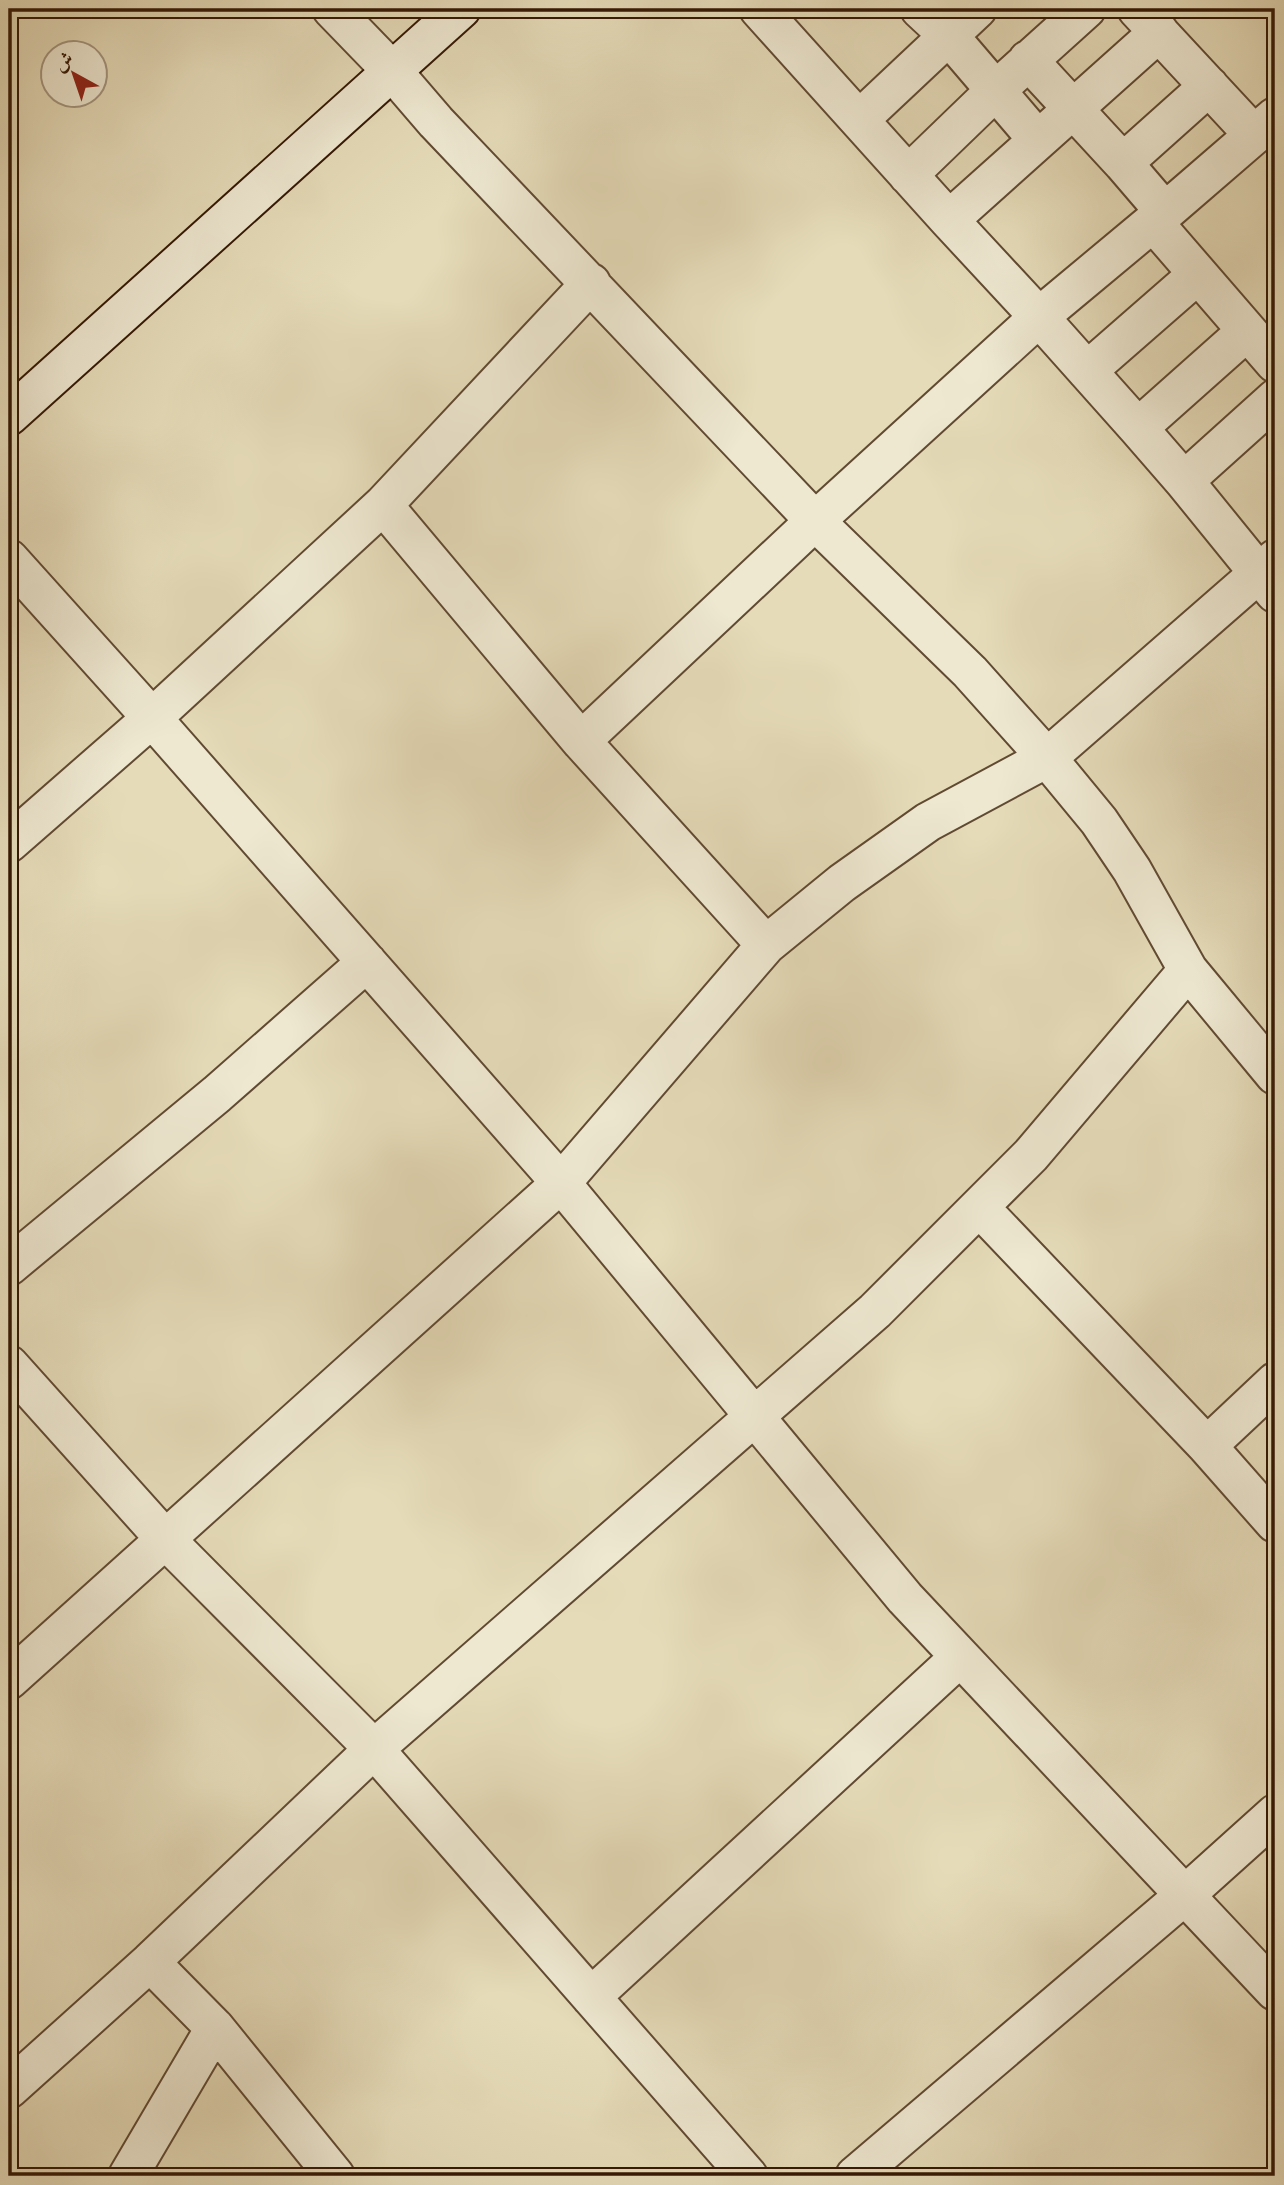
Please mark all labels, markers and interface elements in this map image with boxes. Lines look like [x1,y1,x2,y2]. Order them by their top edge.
north arrow [38,38,108,108]
text: ش [49,46,78,76]

